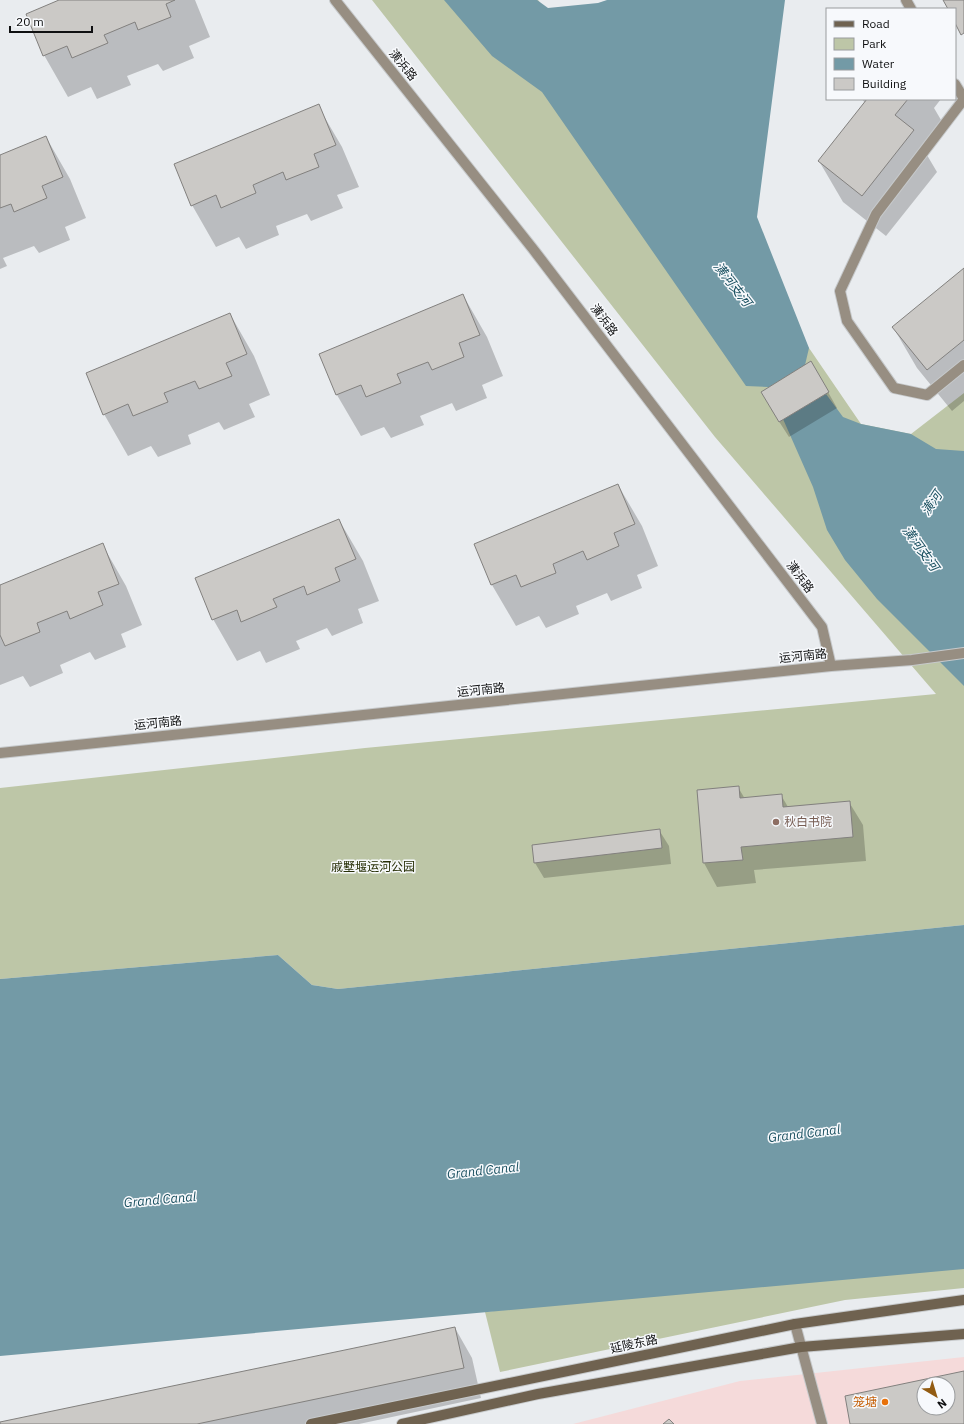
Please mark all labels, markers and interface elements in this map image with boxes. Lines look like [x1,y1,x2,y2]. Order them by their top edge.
scale bar [10,8,92,34]
legend [826,8,956,100]
text: 20 m [16,14,44,29]
text: Road [862,16,890,31]
text: Park [862,36,887,51]
street label: 潢浜路 [386,46,421,83]
text: Water [862,56,895,71]
text: Building [862,76,907,91]
water label: 潢河支河 [710,259,757,312]
street label: 潢浜路 [588,301,621,339]
water label: 潢河 [917,485,947,519]
water label: 潢河支河 [898,522,945,577]
street label: 潢浜路 [784,558,817,596]
street label: 运河南路 [778,646,828,665]
street label: 运河南路 [456,680,506,699]
street label: 运河南路 [133,713,183,732]
place label: 秋白书院 [784,814,832,829]
marker: 秋白书院 [771,817,781,827]
park label: 戚墅堰运河公园 [331,859,415,874]
water label: Grand Canal [767,1121,842,1146]
water label: Grand Canal [446,1158,521,1183]
water label: Grand Canal [123,1188,197,1211]
street label: 延陵东路 [609,1331,659,1356]
north arrow [916,1376,956,1416]
place label: 笼塘 [853,1394,877,1409]
text: N [935,1396,950,1412]
marker: 笼塘 [880,1397,890,1407]

